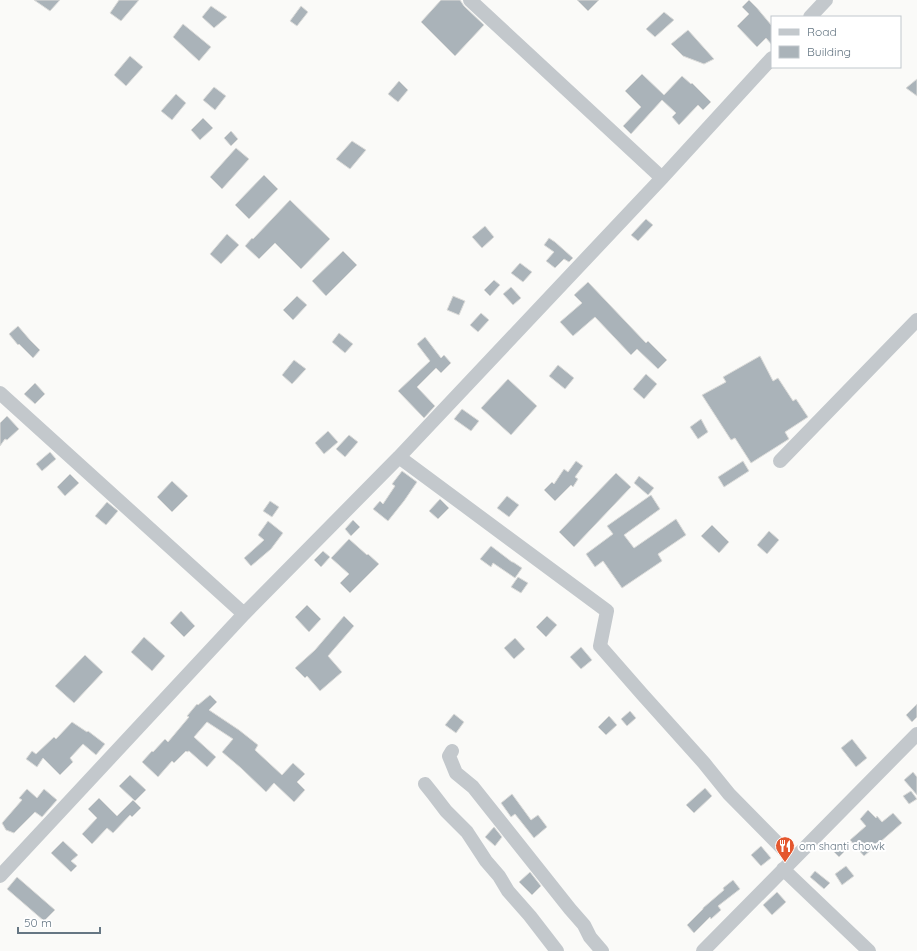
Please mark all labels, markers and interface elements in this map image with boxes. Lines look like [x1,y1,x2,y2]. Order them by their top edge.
legend [771,16,901,68]
text: Road [807,24,837,39]
text: Building [807,44,851,59]
restaurant icon: om shanti chowk [774,835,796,863]
place label: om shanti chowk [799,839,885,853]
scale bar [18,909,100,935]
text: 50 m [24,915,52,930]

